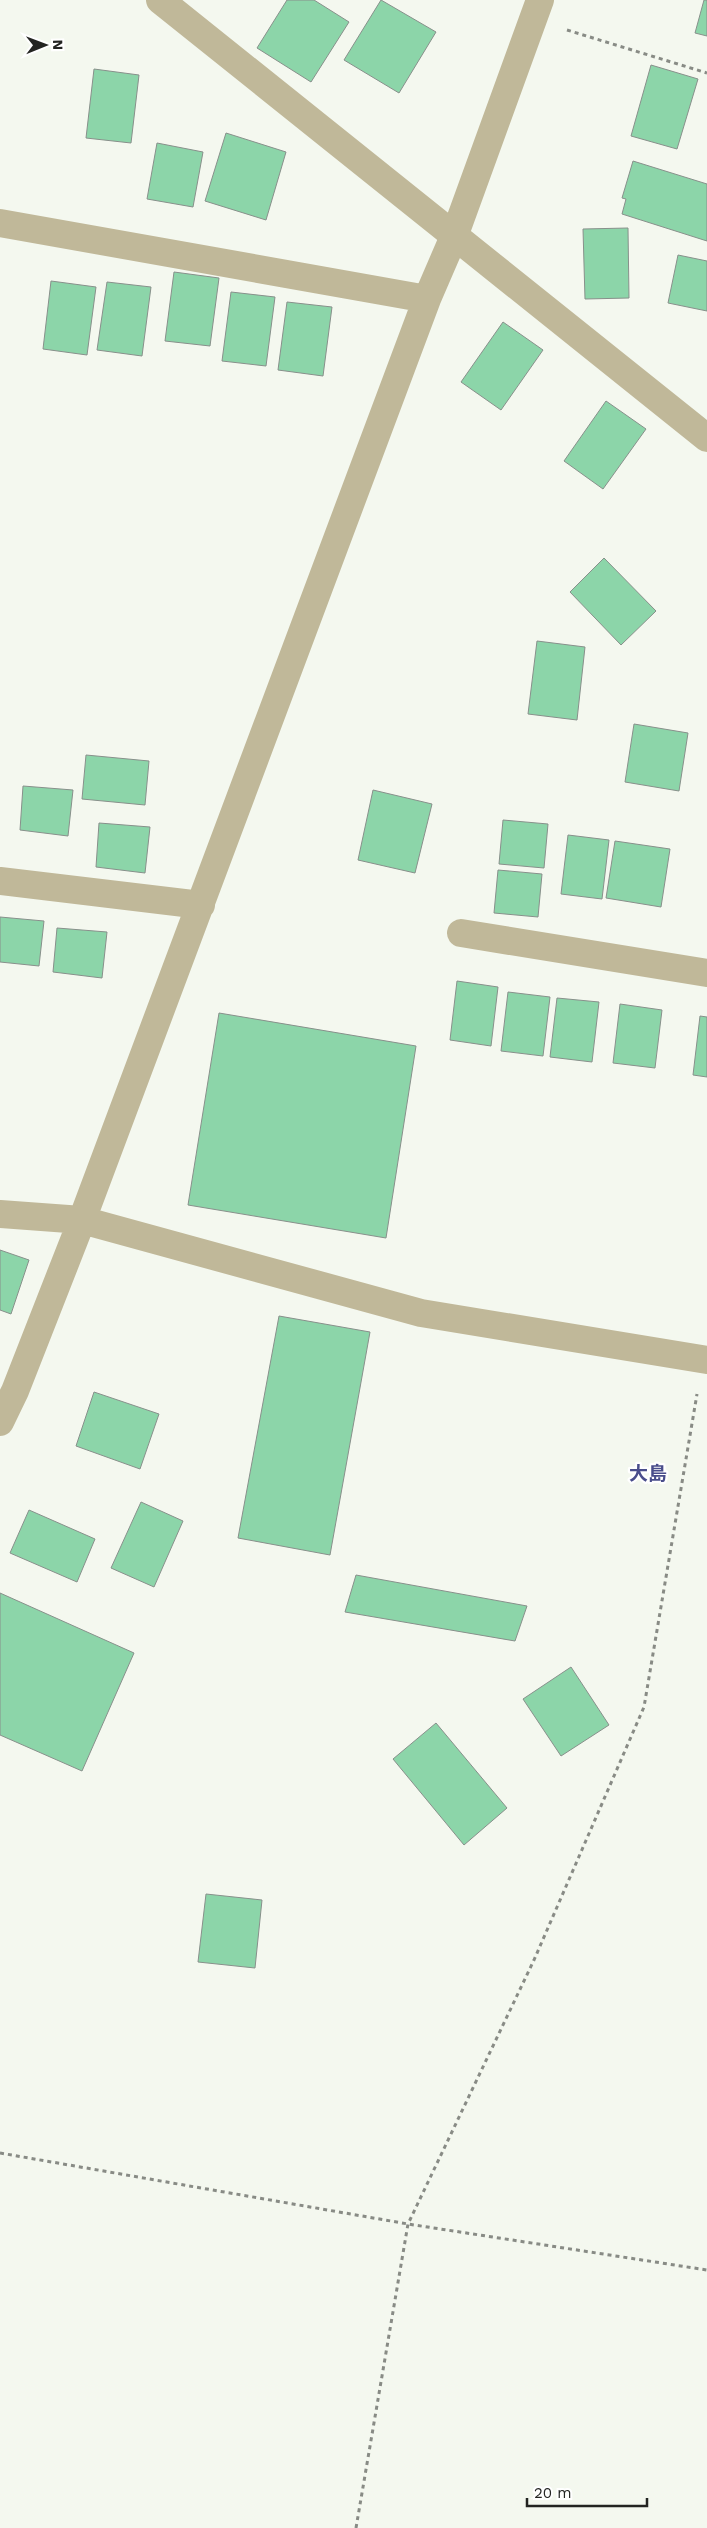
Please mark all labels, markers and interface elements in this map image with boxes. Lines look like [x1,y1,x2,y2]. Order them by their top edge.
north arrow [20,20,70,70]
text: N [50,39,66,50]
district label: 大島 [629,1462,667,1485]
scale bar [527,2476,647,2508]
text: 20 m [534,2484,572,2502]

